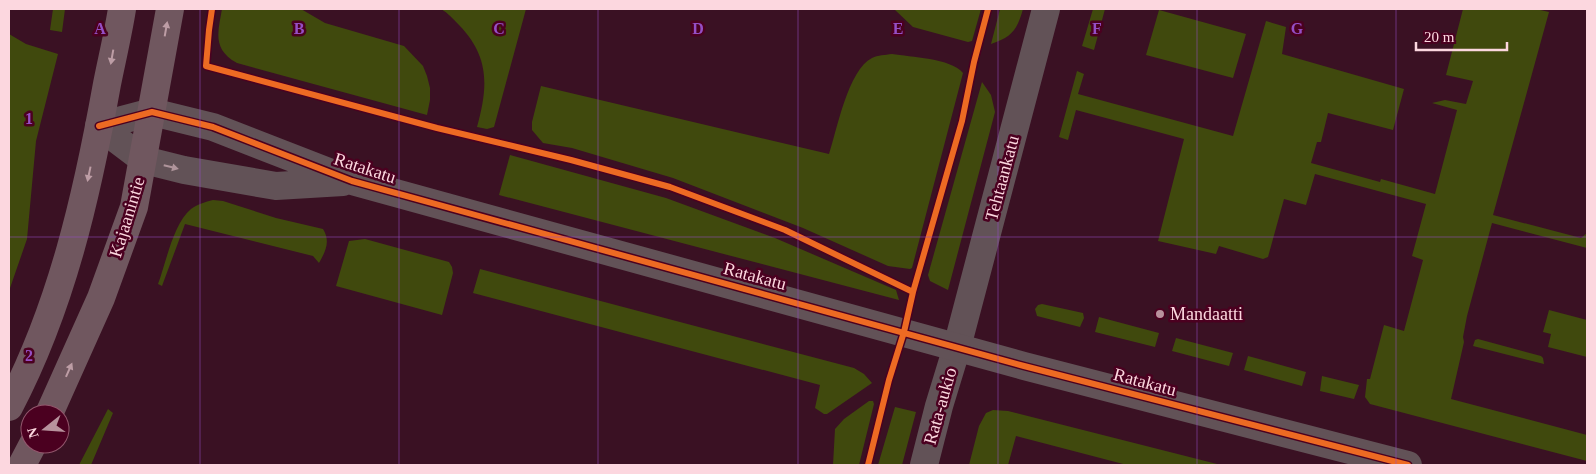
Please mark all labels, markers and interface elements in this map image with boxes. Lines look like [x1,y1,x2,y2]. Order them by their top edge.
text: A [94,20,106,37]
text: B [294,20,305,37]
text: C [493,20,505,37]
text: D [692,20,704,37]
text: E [893,20,903,37]
text: F [1092,20,1102,37]
text: G [1291,20,1304,37]
scale bar [1416,20,1507,52]
one-way arrow [163,21,171,37]
text: 20 m [1424,29,1455,45]
one-way arrow [108,49,116,65]
text: 1 [25,110,33,127]
street label: Tehtaankatu [981,133,1023,223]
street label: Ratakatu [331,149,399,187]
one-way arrow [164,163,179,171]
one-way arrow [85,166,93,182]
street label: Kajaanintie [105,174,149,260]
street label: Ratakatu [722,258,788,294]
place label: Mandaatti [1170,304,1243,324]
marker: Mandaatti [1154,308,1166,320]
text: 2 [25,347,33,364]
one-way arrow [65,363,73,377]
street label: Ratakatu [1112,364,1178,400]
street label: Rata-aukio [920,365,960,447]
north arrow [20,404,70,454]
text: N [24,426,42,440]

